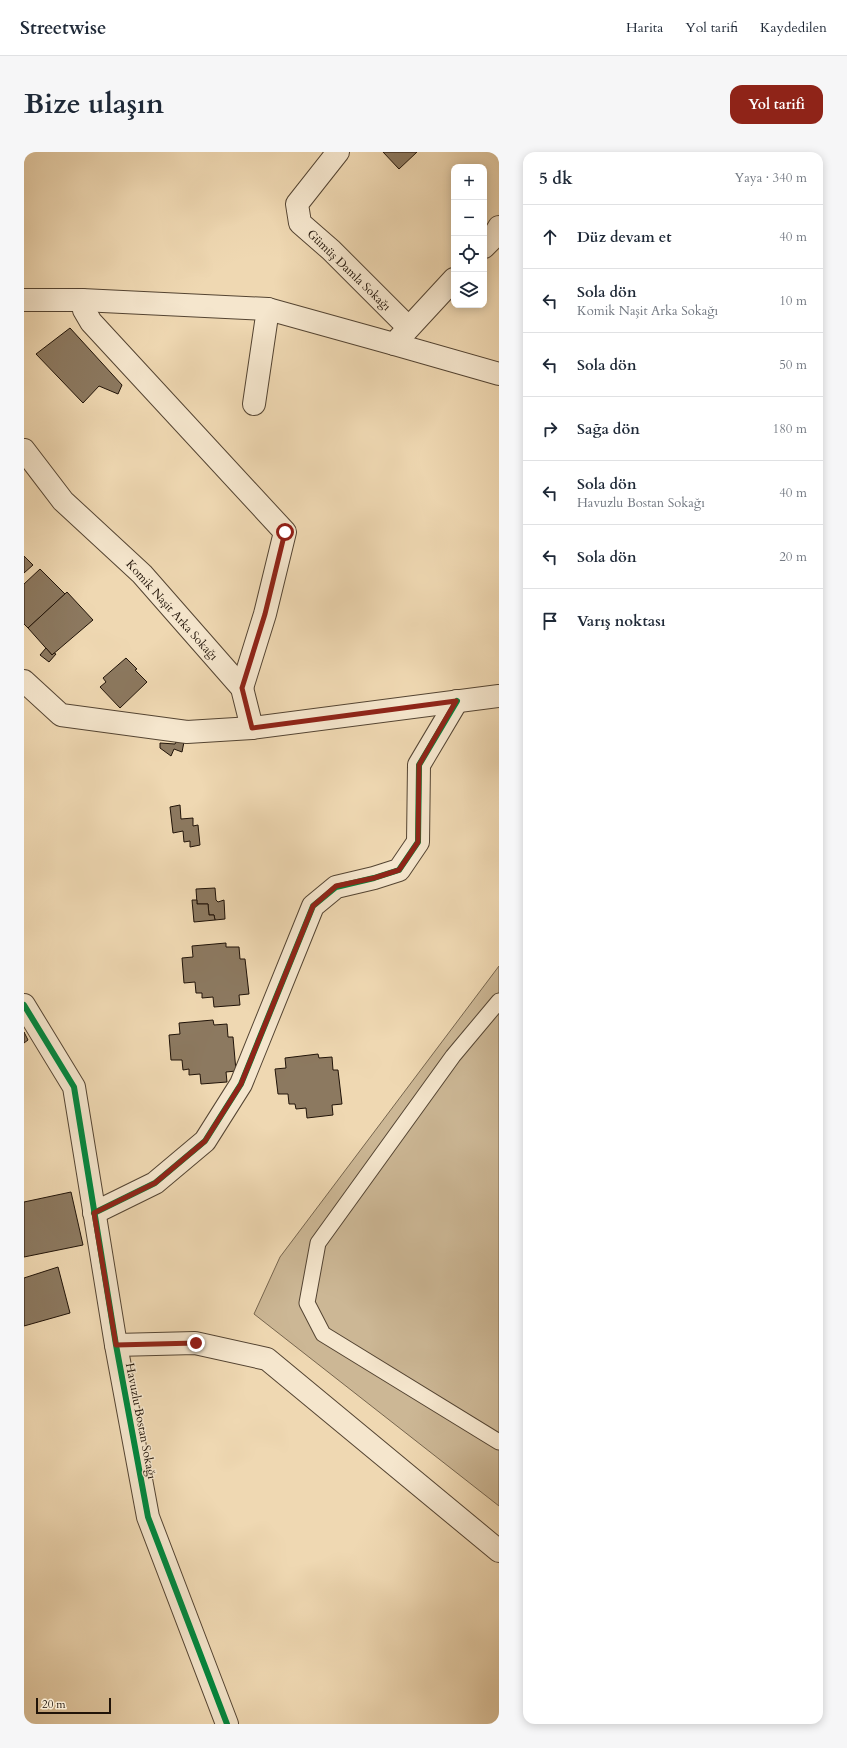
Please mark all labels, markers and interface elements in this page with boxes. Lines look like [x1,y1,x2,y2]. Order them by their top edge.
text: Streetwise [20,15,107,41]
text: Harita [626,18,663,37]
text: Yol tarifi [685,18,738,37]
text: Kaydedilen [760,18,827,37]
text: Bize ulaşın [24,85,164,123]
button: Yol tarifi [730,85,823,124]
map controls [451,164,487,308]
button: + [451,164,487,200]
text: 5 dk [539,167,573,190]
text: Yaya · 340 m [734,169,807,187]
button: − [451,200,487,236]
street label: Gümüş Damla Sokağı [304,226,395,315]
icon: ahead [539,226,561,248]
text: Düz devam et [577,227,672,247]
text: 40 m [779,228,807,246]
button: locate [451,236,487,272]
button: layers [451,272,487,308]
text: Sola dön [577,282,637,302]
icon: left [539,290,561,312]
text: 10 m [779,292,807,310]
text: Komik Naşit Arka Sokağı [577,302,718,320]
icon: left [539,354,561,376]
text: Sola dön [577,355,637,375]
text: 50 m [779,356,807,374]
icon: right [539,418,561,440]
text: Sağa dön [577,419,640,439]
text: 180 m [773,420,807,438]
text: Sola dön [577,474,637,494]
icon: left [539,482,561,504]
text: 40 m [779,484,807,502]
text: Havuzlu Bostan Sokağı [577,494,705,512]
route start [276,523,294,541]
icon: left [539,546,561,568]
text: Sola dön [577,547,637,567]
text: 20 m [779,548,807,566]
street label: Komik Naşit Arka Sokağı [122,556,222,664]
icon: arrive [539,610,561,632]
text: Varış noktası [577,611,666,631]
route end [187,1334,205,1352]
street label: Havuzlu Bostan Sokağı [122,1362,160,1481]
scale bar [36,1696,111,1715]
text: 20 m [42,1697,66,1712]

